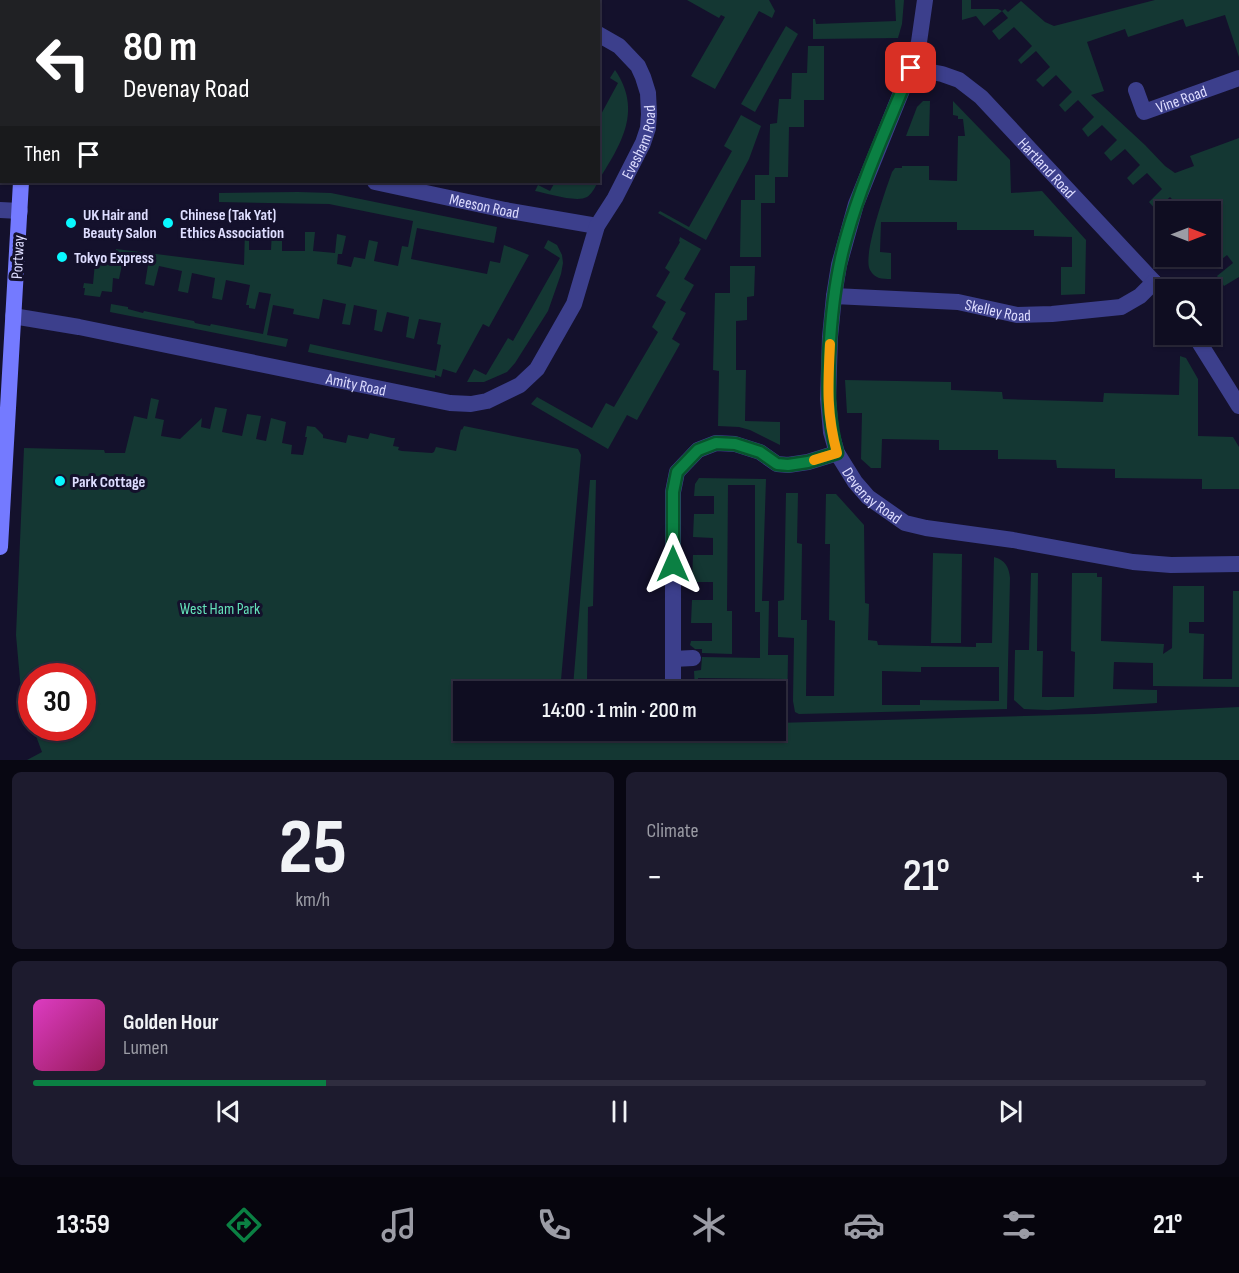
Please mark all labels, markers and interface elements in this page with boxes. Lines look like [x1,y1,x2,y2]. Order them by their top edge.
text: 80 m [123,22,197,73]
icon: left [24,24,102,102]
pin [885,42,936,93]
icon: arrive [894,51,927,84]
text: Devenay Road [123,73,250,105]
street label: Vine Road [1154,82,1210,118]
street label: Evesham Road [618,105,660,183]
street label: Hartland Road [1013,134,1079,203]
icon: arrive [72,138,105,171]
text: Then [24,141,60,168]
street label: Meeson Road [448,190,521,223]
north arrow [1155,201,1221,267]
map controls [1155,201,1221,345]
place label: UK Hair and Beauty Salon [83,206,157,243]
place label: Chinese (Tak Yat) Ethics Association [180,206,284,243]
marker: UK Hair and Beauty Salon [64,216,78,230]
marker: Chinese (Tak Yat) Ethics Association [161,216,175,230]
street label: Portway [8,235,29,280]
place label: Tokyo Express [74,249,154,268]
marker: Tokyo Express [55,250,69,264]
button: search [1155,279,1221,345]
street label: Skelley Road [963,296,1031,326]
street label: Amity Road [323,370,388,401]
street label: Devenay Road [837,464,905,529]
place label: Park Cottage [72,473,146,492]
marker: Park Cottage [53,474,67,488]
position arrow [641,532,705,596]
park label: West Ham Park [180,600,260,619]
speed limit sign: 30 [18,663,96,741]
text: 14:00 · 1 min · 200 m [542,697,697,724]
text: 25 [279,802,347,895]
text: Climate [647,819,699,843]
text: 21° [902,849,950,904]
text: − [647,857,663,897]
text: + [1190,857,1206,897]
text: km/h [295,888,330,912]
text: Golden Hour [123,1009,219,1036]
text: Lumen [123,1036,168,1060]
icon: previous [212,1095,245,1128]
icon: pause [603,1095,636,1128]
icon: next [994,1095,1027,1128]
icon: directions [223,1204,265,1246]
icon: music [378,1204,420,1246]
icon: phone [533,1204,575,1246]
icon: climate [688,1204,730,1246]
icon: car [843,1204,885,1246]
icon: filters [998,1204,1040,1246]
text: 13:59 [57,1209,110,1241]
text: 21° [1153,1209,1182,1241]

